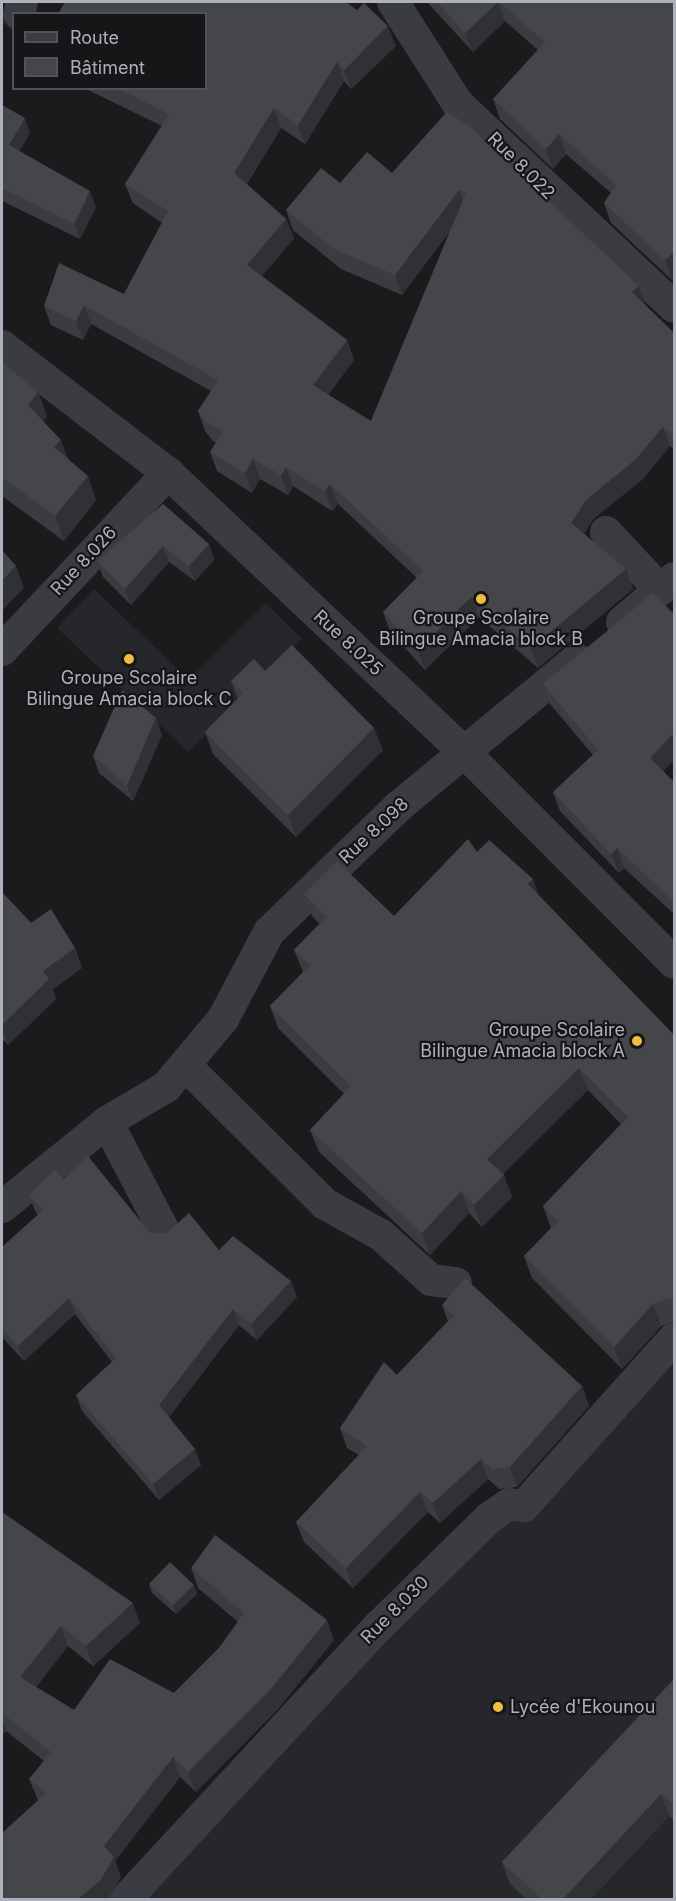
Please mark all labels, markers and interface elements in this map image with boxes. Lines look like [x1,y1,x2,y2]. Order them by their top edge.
legend [12,12,207,90]
text: Route [70,27,119,48]
text: Bâtiment [70,57,145,78]
street label: Rue 8.022 [483,128,559,204]
street label: Rue 8.026 [47,522,121,600]
marker: Groupe Scolaire Bilingue Amacia block B [474,592,488,606]
street label: Rue 8.025 [309,606,387,680]
place label: Groupe Scolaire Bilingue Amacia block B [379,608,583,650]
marker: Groupe Scolaire Bilingue Amacia block C [122,652,136,666]
place label: Groupe Scolaire Bilingue Amacia block C [26,668,232,710]
street label: Rue 8.098 [335,793,413,869]
place label: Groupe Scolaire Bilingue Amacia block A [420,1020,625,1062]
marker: Groupe Scolaire Bilingue Amacia block A [630,1034,644,1048]
street label: Rue 8.030 [357,1572,433,1648]
place label: Lycée d'Ekounou [510,1696,655,1718]
marker: Lycée d'Ekounou [491,1700,505,1714]

